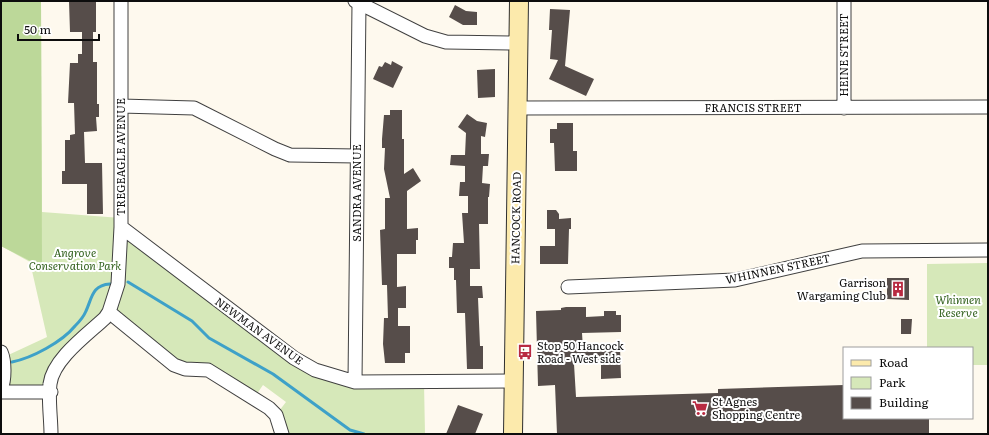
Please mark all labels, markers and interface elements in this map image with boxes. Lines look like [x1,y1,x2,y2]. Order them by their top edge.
street label: HEINE STREET [835,13,851,97]
scale bar [18,16,99,42]
text: 50 m [24,20,51,38]
street label: TREGEAGLE AVENUE [112,98,128,216]
street label: FRANCIS STREET [704,99,802,115]
street label: SANDRA AVENUE [348,144,364,242]
street label: HANCOCK ROAD [506,172,524,264]
park label: Angrove Conservation Park [29,244,121,273]
street label: WHINNEN STREET [724,249,832,287]
place label: Garrison Wargaming Club [797,274,886,303]
building icon: Garrison Wargaming Club [889,280,907,298]
park label: Whinnen Reserve [935,291,981,320]
street label: NEWMAN AVENUE [212,293,307,368]
place label: Stop 50 Hancock Road - West side [537,337,624,366]
bus stop icon: Stop 50 Hancock Road - West side [516,343,534,361]
legend [843,347,973,419]
text: Road [879,353,909,371]
text: Park [879,373,906,391]
place label: St Agnes Shopping Centre [712,393,800,422]
text: Building [879,393,929,411]
supermarket icon: St Agnes Shopping Centre [691,399,709,417]

